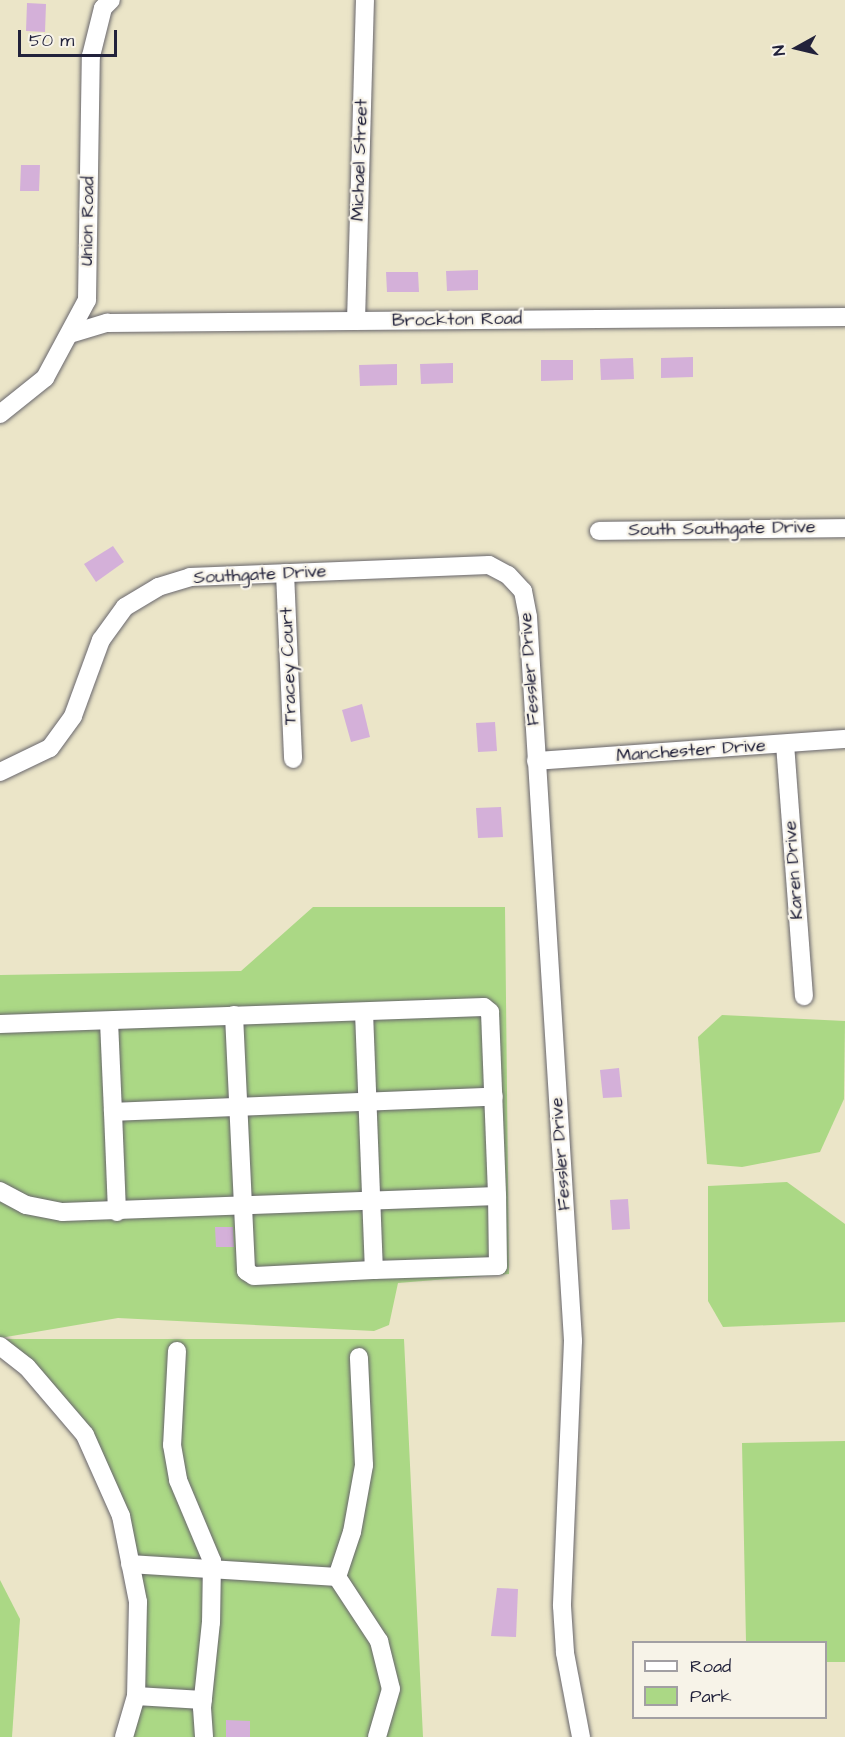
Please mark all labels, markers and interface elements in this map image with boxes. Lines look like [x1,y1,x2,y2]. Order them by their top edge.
scale bar [21,18,120,56]
north arrow [767,18,827,78]
text: 50 m [29,28,74,53]
text: N [768,44,791,57]
street label: Michael Street [347,98,373,222]
street label: Union Road [76,176,100,266]
street label: Brockton Road [392,308,522,332]
street label: South Southgate Drive [628,517,816,541]
street label: Southgate Drive [193,561,327,589]
street label: Tracey Court [276,607,302,725]
street label: Fessler Drive [515,612,545,726]
street label: Manchester Drive [616,735,766,767]
street label: Karen Drive [780,820,808,920]
street label: Fessler Drive [546,1097,576,1211]
legend [632,1641,827,1719]
text: Road [690,1654,731,1679]
text: Park [690,1684,732,1709]

